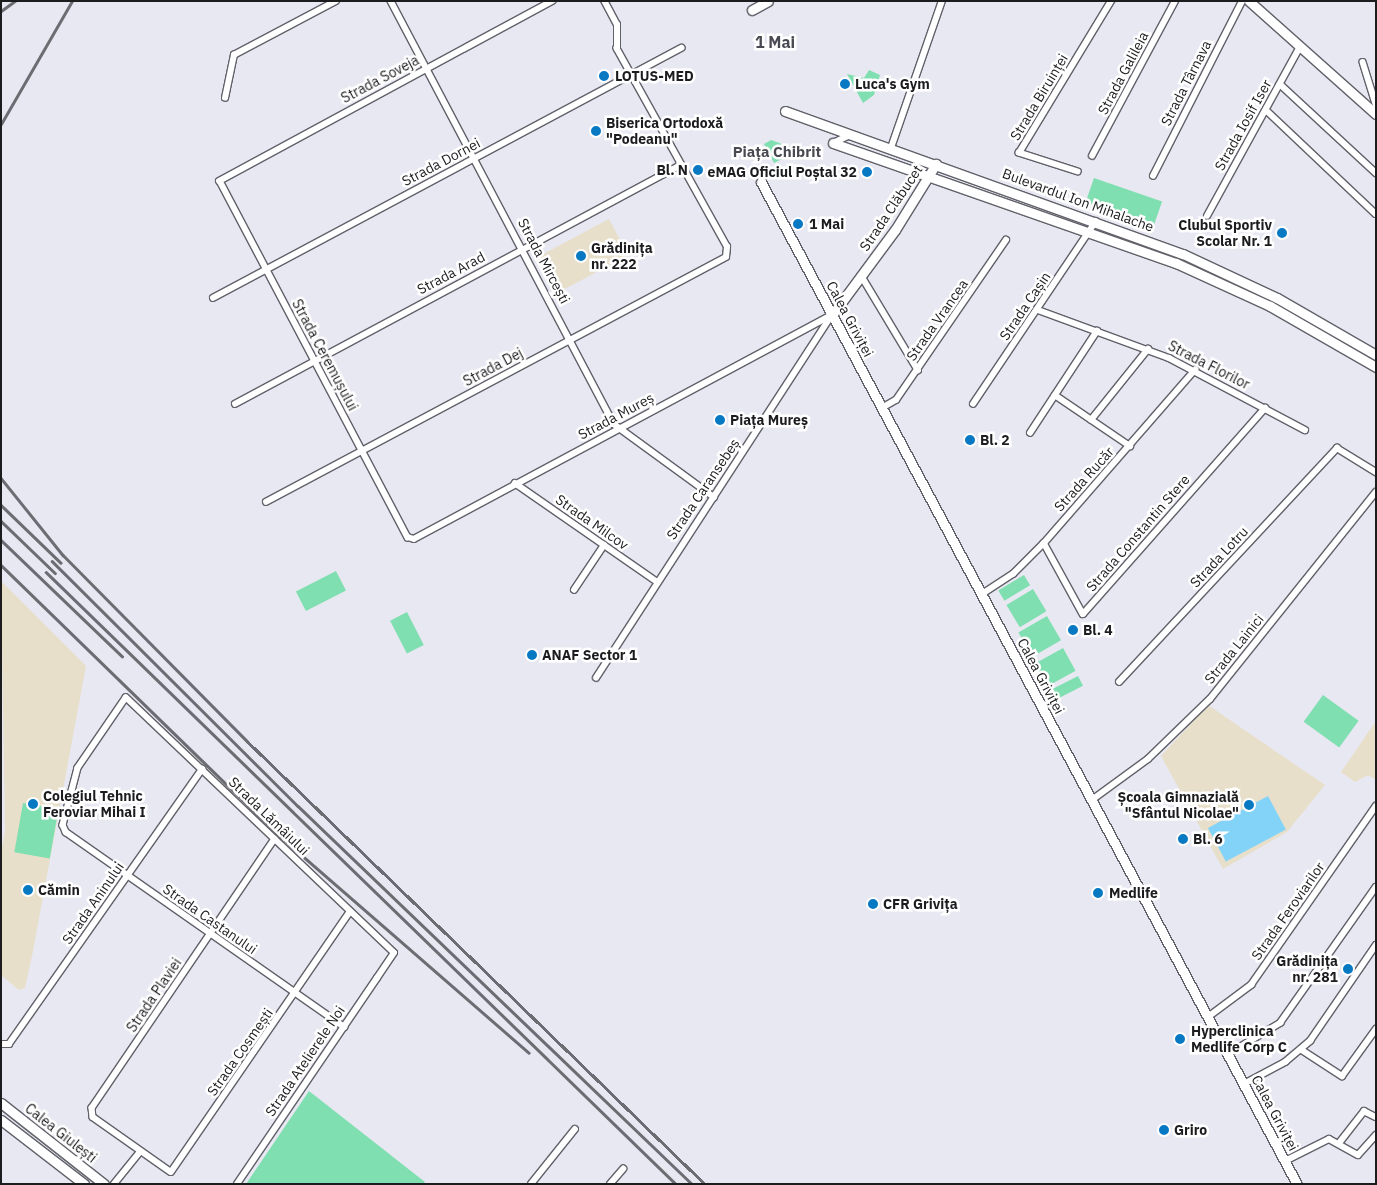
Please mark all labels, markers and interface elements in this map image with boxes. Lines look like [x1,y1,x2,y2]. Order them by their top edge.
street label: Strada Galileia [1094,29,1152,117]
district label: 1 Mai [755,32,795,52]
street label: Strada Târnava [1157,37,1215,129]
street label: Strada Soveja [338,51,422,107]
street label: Strada Biruinței [1007,51,1071,143]
place label: LOTUS-MED [615,68,694,84]
marker: LOTUS-MED [597,69,611,83]
place label: Luca's Gym [855,76,930,92]
street label: Strada Iosif Iser [1211,77,1275,173]
marker: Luca's Gym [839,78,851,90]
place label: Biserica Ortodoxă "Podeanu" [606,115,723,148]
marker: Biserica Ortodoxă "Podeanu" [590,125,602,137]
street label: Strada Dornei [399,134,483,190]
district label: Piața Chibrit [733,143,821,161]
place label: Bl. N [657,162,688,178]
street label: Strada Clăbucet [856,162,926,254]
marker: Bl. N [692,164,704,176]
place label: eMAG Oficiul Poștal 32 [708,164,857,180]
street label: Bulevardul Ion Mihalache [1000,165,1156,235]
marker: eMAG Oficiul Poștal 32 [861,166,873,178]
street label: Strada Mircești [514,215,574,307]
place label: 1 Mai [809,216,844,232]
marker: 1 Mai [791,217,805,231]
place label: Clubul Sportiv Scolar Nr. 1 [1178,217,1272,250]
marker: Clubul Sportiv Scolar Nr. 1 [1276,227,1288,239]
place label: Grădinița nr. 222 [591,240,653,272]
street label: Strada Arad [414,248,488,298]
marker: Grădinița nr. 222 [575,250,587,262]
street label: Strada Cașin [996,269,1054,343]
street label: Strada Vrancea [903,276,971,364]
street label: Calea Griviței [823,278,877,360]
street label: Strada Ceremușului [289,296,361,414]
street label: Strada Florilor [1165,337,1253,393]
street label: Strada Dej [460,344,526,390]
street label: Strada Mureș [575,389,657,443]
place label: Piața Mureș [730,412,808,428]
marker: Piața Mureș [714,414,726,426]
place label: Bl. 2 [980,432,1010,448]
marker: Bl. 2 [964,434,976,446]
street label: Strada Caransebeș [663,435,743,543]
street label: Strada Rucăr [1051,443,1117,515]
street label: Strada Constantin Stere [1083,471,1193,595]
street label: Strada Milcov [552,491,632,553]
street label: Strada Lotru [1187,523,1251,591]
street label: Strada Lainici [1201,611,1267,687]
place label: Bl. 4 [1083,622,1113,638]
marker: Bl. 4 [1067,624,1079,636]
street label: Calea Griviței [1014,635,1068,717]
place label: ANAF Sector 1 [542,647,637,663]
marker: ANAF Sector 1 [526,649,538,661]
street label: Strada Lămâiului [225,773,313,859]
place label: Colegiul Tehnic Feroviar Mihai I [43,788,146,820]
place label: Școala Gimnazială "Sfântul Nicolae" [1117,789,1239,822]
marker: Colegiul Tehnic Feroviar Mihai I [27,798,39,810]
marker: Școala Gimnazială "Sfântul Nicolae" [1243,799,1255,811]
place label: Bl. 6 [1193,831,1223,847]
marker: Bl. 6 [1177,833,1189,845]
street label: Strada Aninului [59,859,127,947]
street label: Strada Feroviarilor [1248,859,1328,963]
street label: Strada Castanului [160,880,260,958]
place label: Cămin [38,882,80,898]
marker: Cămin [22,884,34,896]
place label: Medlife [1109,885,1158,901]
marker: Medlife [1091,886,1105,900]
place label: CFR Grivița [883,896,958,912]
marker: CFR Grivița [867,898,879,910]
place label: Grădinița nr. 281 [1276,953,1338,986]
street label: Strada Plaviei [123,955,185,1035]
marker: Grădinița nr. 281 [1342,963,1354,975]
street label: Strada Atelierele Noi [262,1003,348,1119]
street label: Strada Cosmești [204,1005,276,1099]
place label: Hyperclinica Medlife Corp C [1191,1023,1287,1056]
marker: Hyperclinica Medlife Corp C [1173,1032,1187,1046]
street label: Calea Griviței [1248,1072,1302,1154]
street label: Calea Giulești [22,1100,100,1166]
place label: Griro [1174,1122,1207,1138]
marker: Griro [1158,1124,1170,1136]

